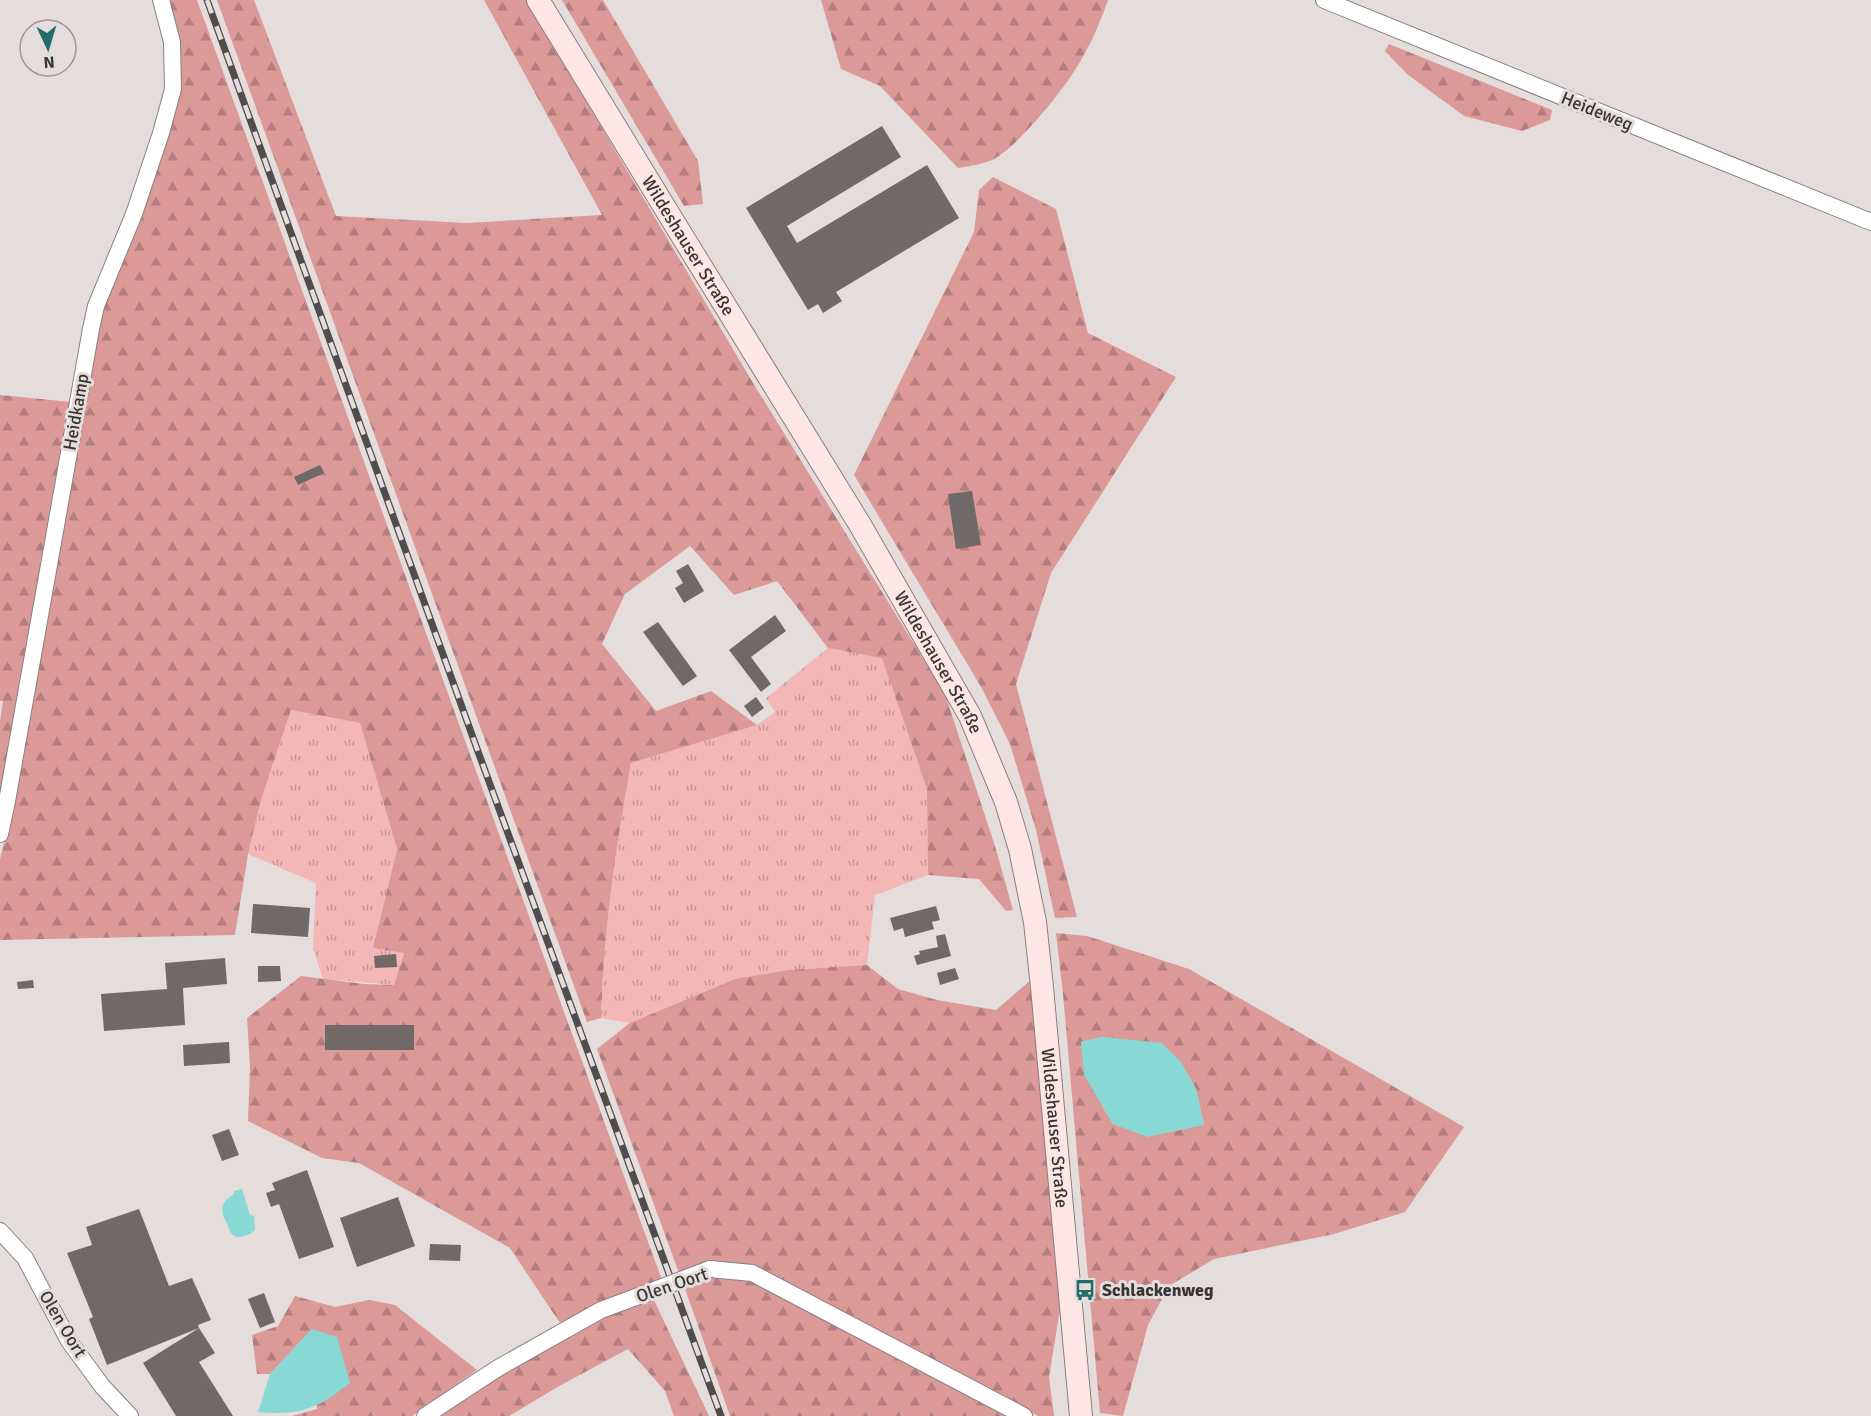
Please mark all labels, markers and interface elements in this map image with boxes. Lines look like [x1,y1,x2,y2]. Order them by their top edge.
north arrow [18,18,78,78]
text: N [43,52,55,72]
street label: Heideweg [1558,87,1636,135]
street label: Wildeshauser Straße [637,172,740,320]
street label: Heidkamp [58,372,94,452]
street label: Wildeshauser Straße [889,587,987,737]
street label: Wildeshauser Straße [1037,1047,1073,1209]
street label: Olen Oort [633,1263,711,1307]
bus stop icon: Schlackenweg [1073,1278,1097,1302]
place label: Schlackenweg [1102,1279,1214,1301]
street label: Olen Oort [34,1287,92,1361]

